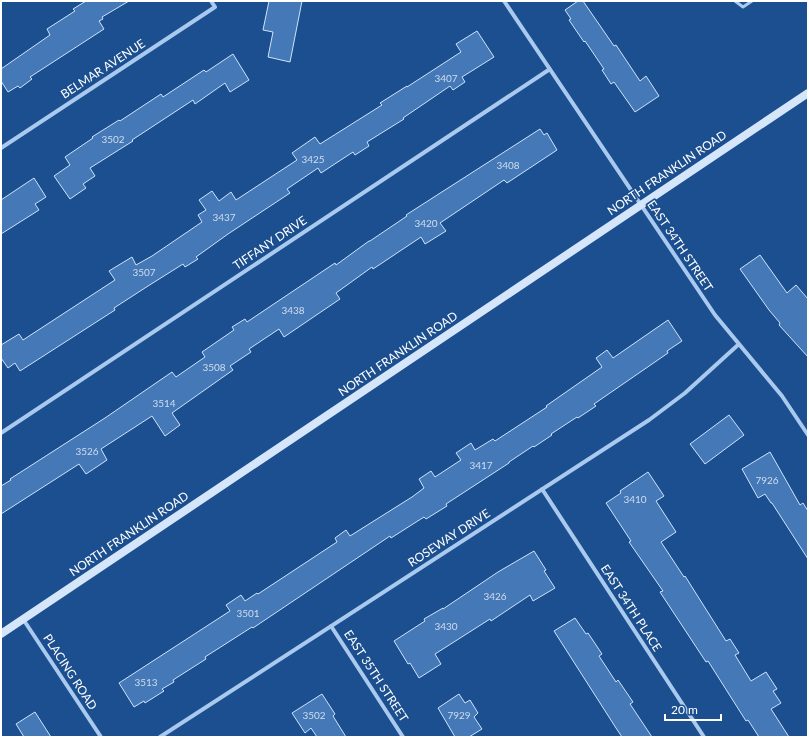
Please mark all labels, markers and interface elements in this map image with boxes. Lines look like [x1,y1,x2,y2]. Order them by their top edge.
street label: BELMAR AVENUE [58,36,148,101]
house number: 3407 [434,72,458,84]
street label: NORTH FRANKLIN ROAD [604,127,729,218]
house number: 3502 [101,133,125,145]
house number: 3425 [301,153,325,165]
house number: 3408 [496,159,520,171]
street label: EAST 34TH STREET [644,197,716,294]
house number: 3437 [212,211,236,223]
street label: TIFFANY DRIVE [230,212,310,273]
house number: 3420 [414,217,438,229]
house number: 3507 [132,266,156,278]
house number: 3438 [281,304,305,316]
street label: NORTH FRANKLIN ROAD [335,308,460,399]
house number: 3508 [202,361,226,373]
house number: 3514 [152,397,176,409]
house number: 3526 [75,445,99,457]
house number: 3417 [469,459,493,471]
house number: 7926 [755,474,779,486]
street label: NORTH FRANKLIN ROAD [66,488,191,579]
house number: 3410 [623,493,647,505]
street label: ROSEWAY DRIVE [405,505,493,570]
street label: EAST 34TH PLACE [598,561,665,654]
house number: 3426 [483,590,507,602]
house number: 3501 [236,607,260,619]
house number: 3430 [434,620,458,632]
street label: EAST 35TH STREET [341,627,412,725]
street label: PLACING ROAD [40,631,101,713]
house number: 3513 [134,676,158,688]
scale bar [665,696,721,722]
text: 20 m [671,702,698,717]
house number: 3502 [302,709,326,721]
house number: 7929 [447,709,471,721]

